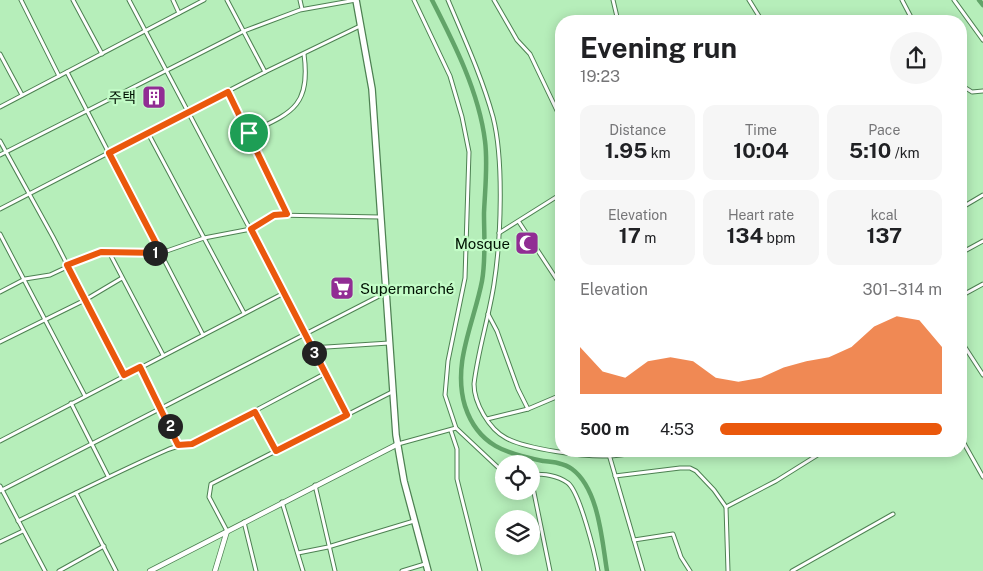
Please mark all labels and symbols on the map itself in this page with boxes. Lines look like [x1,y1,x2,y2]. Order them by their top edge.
building icon: 주택 [141,84,167,110]
place label: 주택 [108,89,136,106]
pin [228,112,270,154]
mosque icon: Mosque [514,230,540,256]
place label: Mosque [455,235,510,252]
pin: 1 [142,240,168,266]
supermarket icon: Supermarché [329,275,355,301]
place label: Supermarché [360,280,454,297]
pin: 3 [302,340,326,366]
pin: 2 [158,414,182,438]

